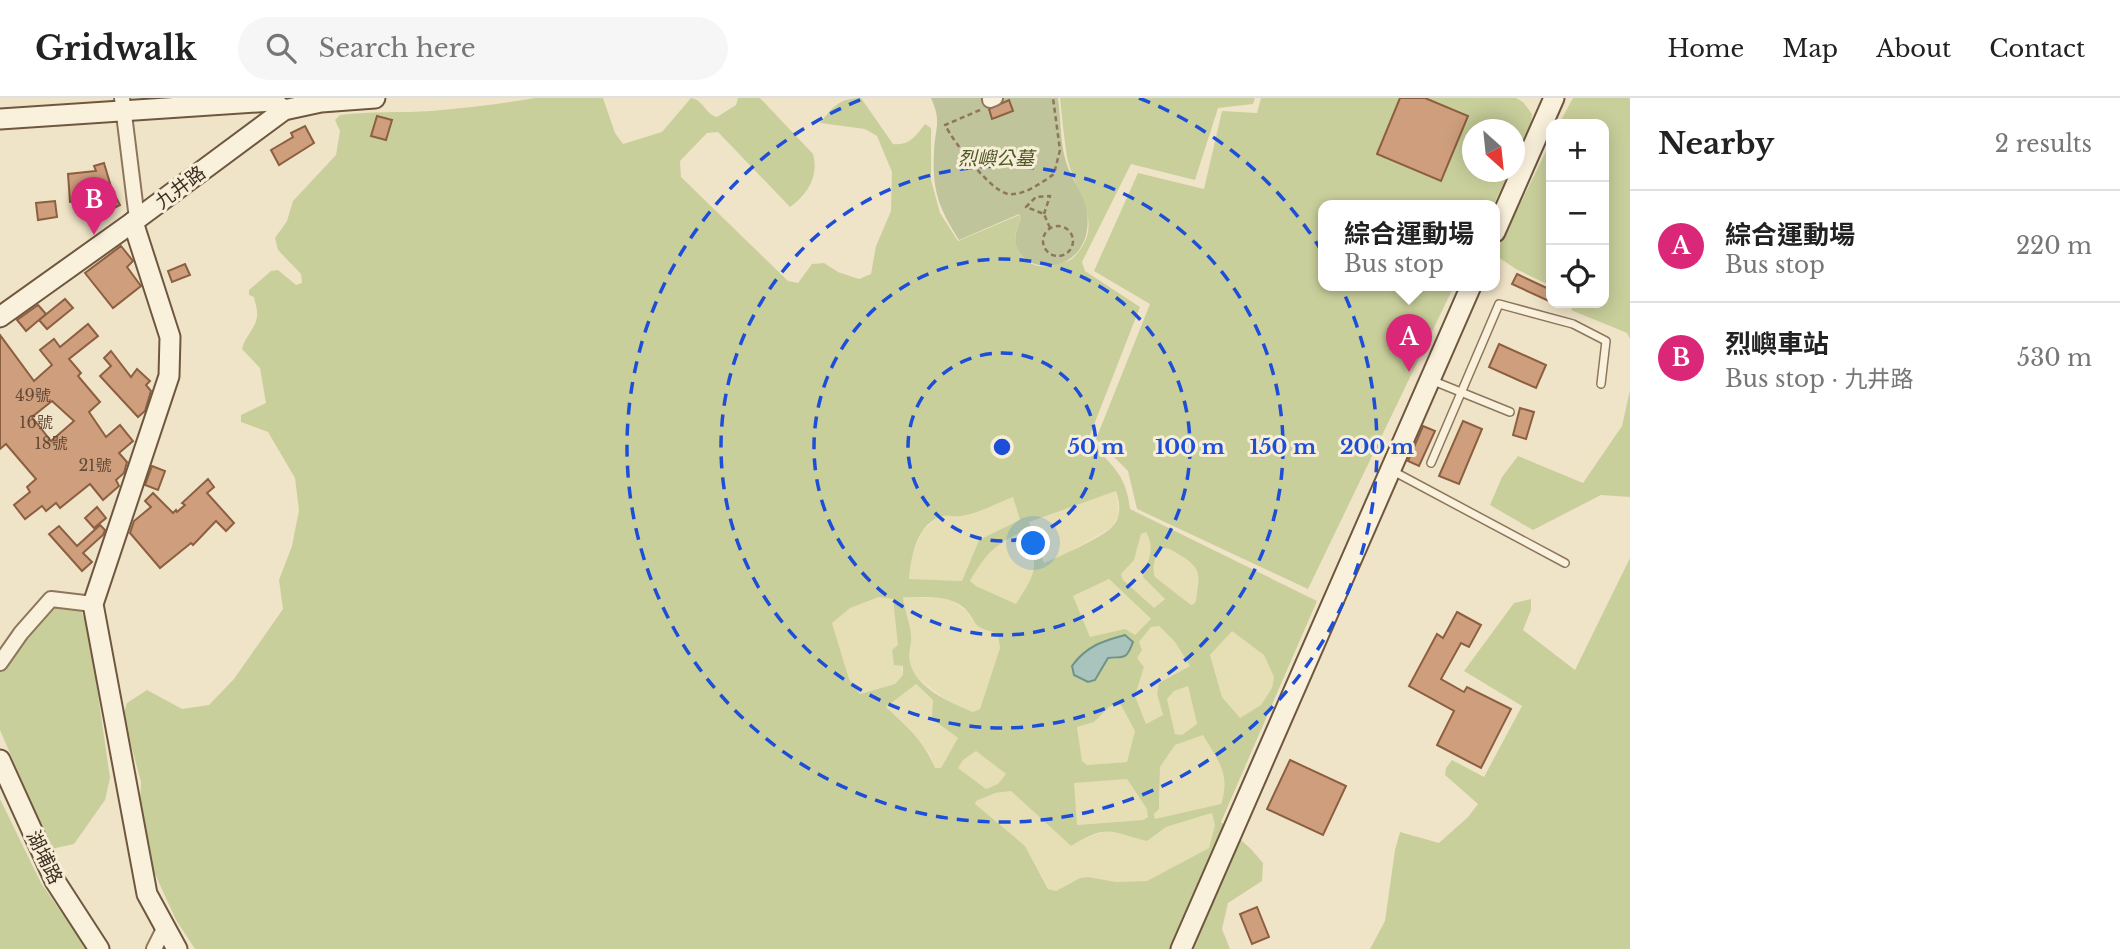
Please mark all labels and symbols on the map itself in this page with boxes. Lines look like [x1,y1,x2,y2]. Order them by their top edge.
north arrow [1462,119,1525,182]
park label: 烈嶼公墓 [958,147,1037,170]
street label: 九井路 [151,161,210,214]
pin: B [71,177,117,235]
pin: A [1386,314,1432,372]
house number: 49號 [15,385,51,405]
house number: 16號 [19,412,53,432]
house number: 18號 [35,433,67,453]
text: 50 m [1067,434,1125,460]
text: 100 m [1155,434,1225,460]
text: 150 m [1250,434,1316,460]
text: 200 m [1340,434,1414,460]
centre of rings [990,435,1014,459]
house number: 21號 [79,455,112,475]
your location [1016,526,1050,560]
street label: 湖埔路 [22,827,67,888]

